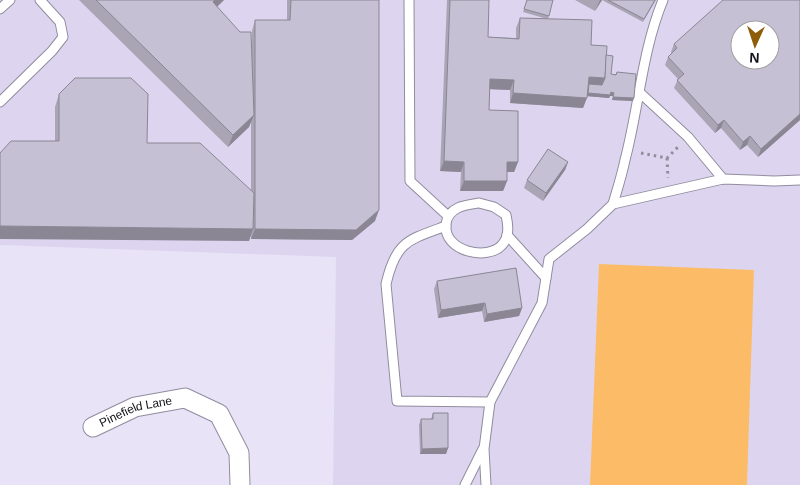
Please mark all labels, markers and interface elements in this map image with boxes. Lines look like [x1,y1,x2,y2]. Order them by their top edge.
north arrow [730,20,780,70]
text: N [749,50,760,66]
street label: Pinefield Lane [97,393,174,430]

